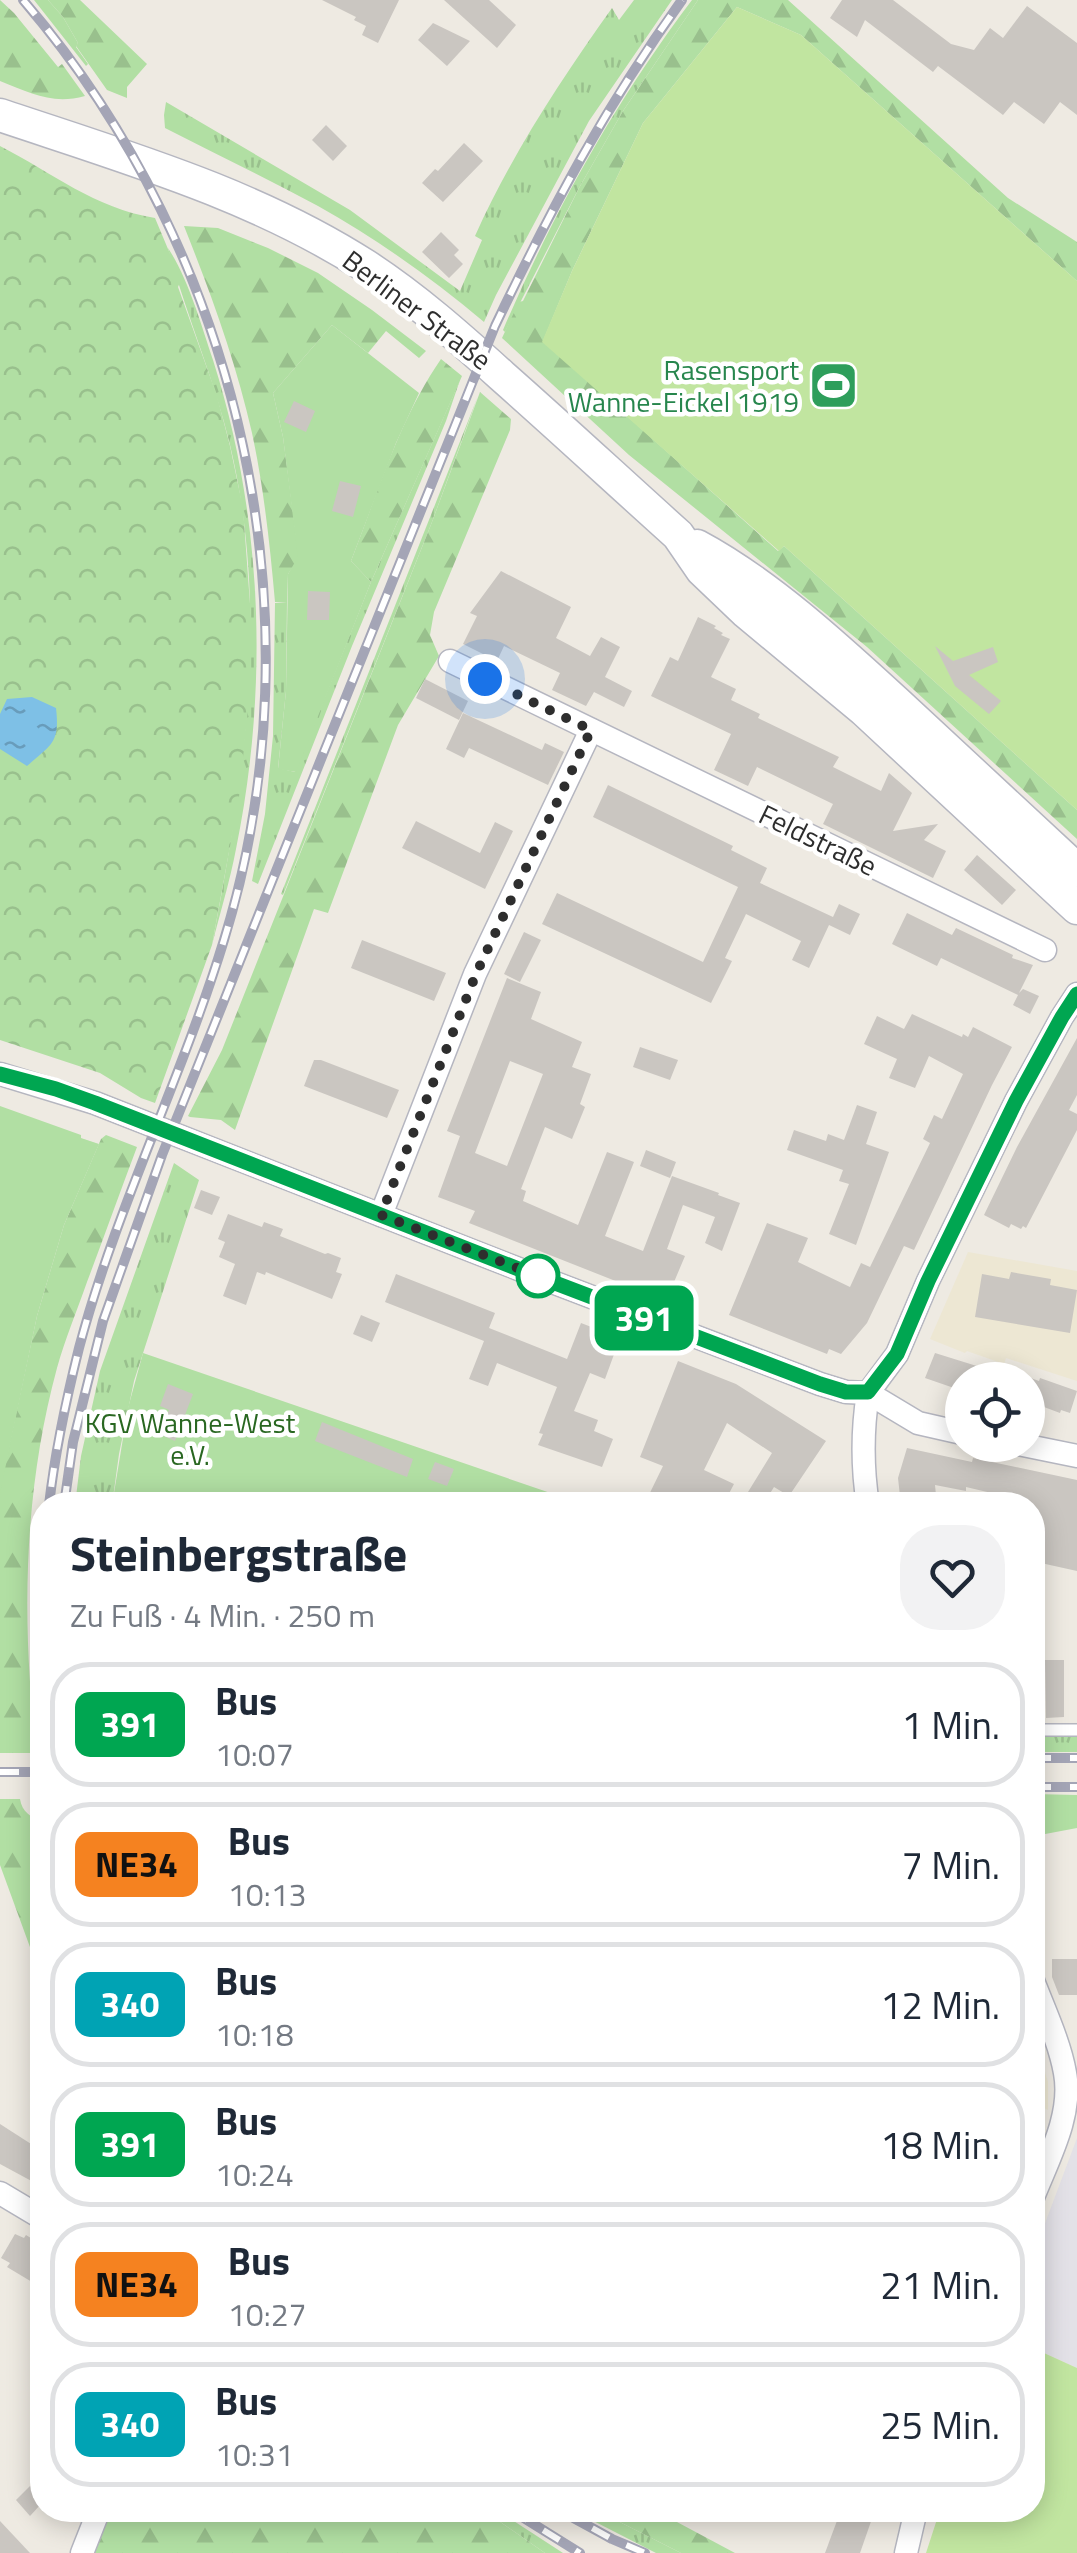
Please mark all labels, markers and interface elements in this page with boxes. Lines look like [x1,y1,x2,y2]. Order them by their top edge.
street label: Berliner Straße [334,239,501,380]
place label: Rasensport Wanne-Eickel 1919 [568,348,799,423]
sports icon: Rasensport Wanne-Eickel 1919 [808,360,860,412]
your location [460,654,510,704]
street label: Feldstraße [752,793,884,887]
unlabelled marker [517,1255,559,1297]
line badge: 391 [586,1286,702,1350]
text: 391 [615,1291,673,1345]
map controls [945,1362,1045,1462]
button: locate [945,1362,1045,1462]
park label: KGV Wanne-West e.V. [85,1401,295,1476]
text: Steinbergstraße [70,1517,407,1590]
button: heart [900,1525,1005,1630]
text: Zu Fuß · 4 Min. · 250 m [70,1591,375,1639]
text: Bus [215,1672,277,1730]
text: 1 Min. [902,1696,1000,1754]
text: 391 [101,1697,159,1751]
text: 10:07 [215,1730,294,1778]
text: Bus [228,1812,290,1870]
text: 7 Min. [902,1836,1000,1894]
text: NE34 [95,1837,178,1891]
text: 10:13 [228,1870,306,1918]
text: Bus [215,1952,277,2010]
text: 12 Min. [880,1976,1000,2034]
text: 340 [101,1977,159,2031]
text: 10:18 [215,2010,294,2058]
text: Bus [215,2092,277,2150]
text: 18 Min. [880,2116,1000,2174]
text: 391 [101,2117,159,2171]
text: 10:24 [215,2150,294,2198]
text: Bus [228,2232,290,2290]
text: 21 Min. [880,2256,1000,2314]
text: NE34 [95,2257,178,2311]
text: 10:27 [228,2290,306,2338]
text: Bus [215,2372,277,2430]
text: 25 Min. [880,2396,1000,2454]
text: 340 [101,2397,159,2451]
text: 10:31 [215,2430,294,2478]

